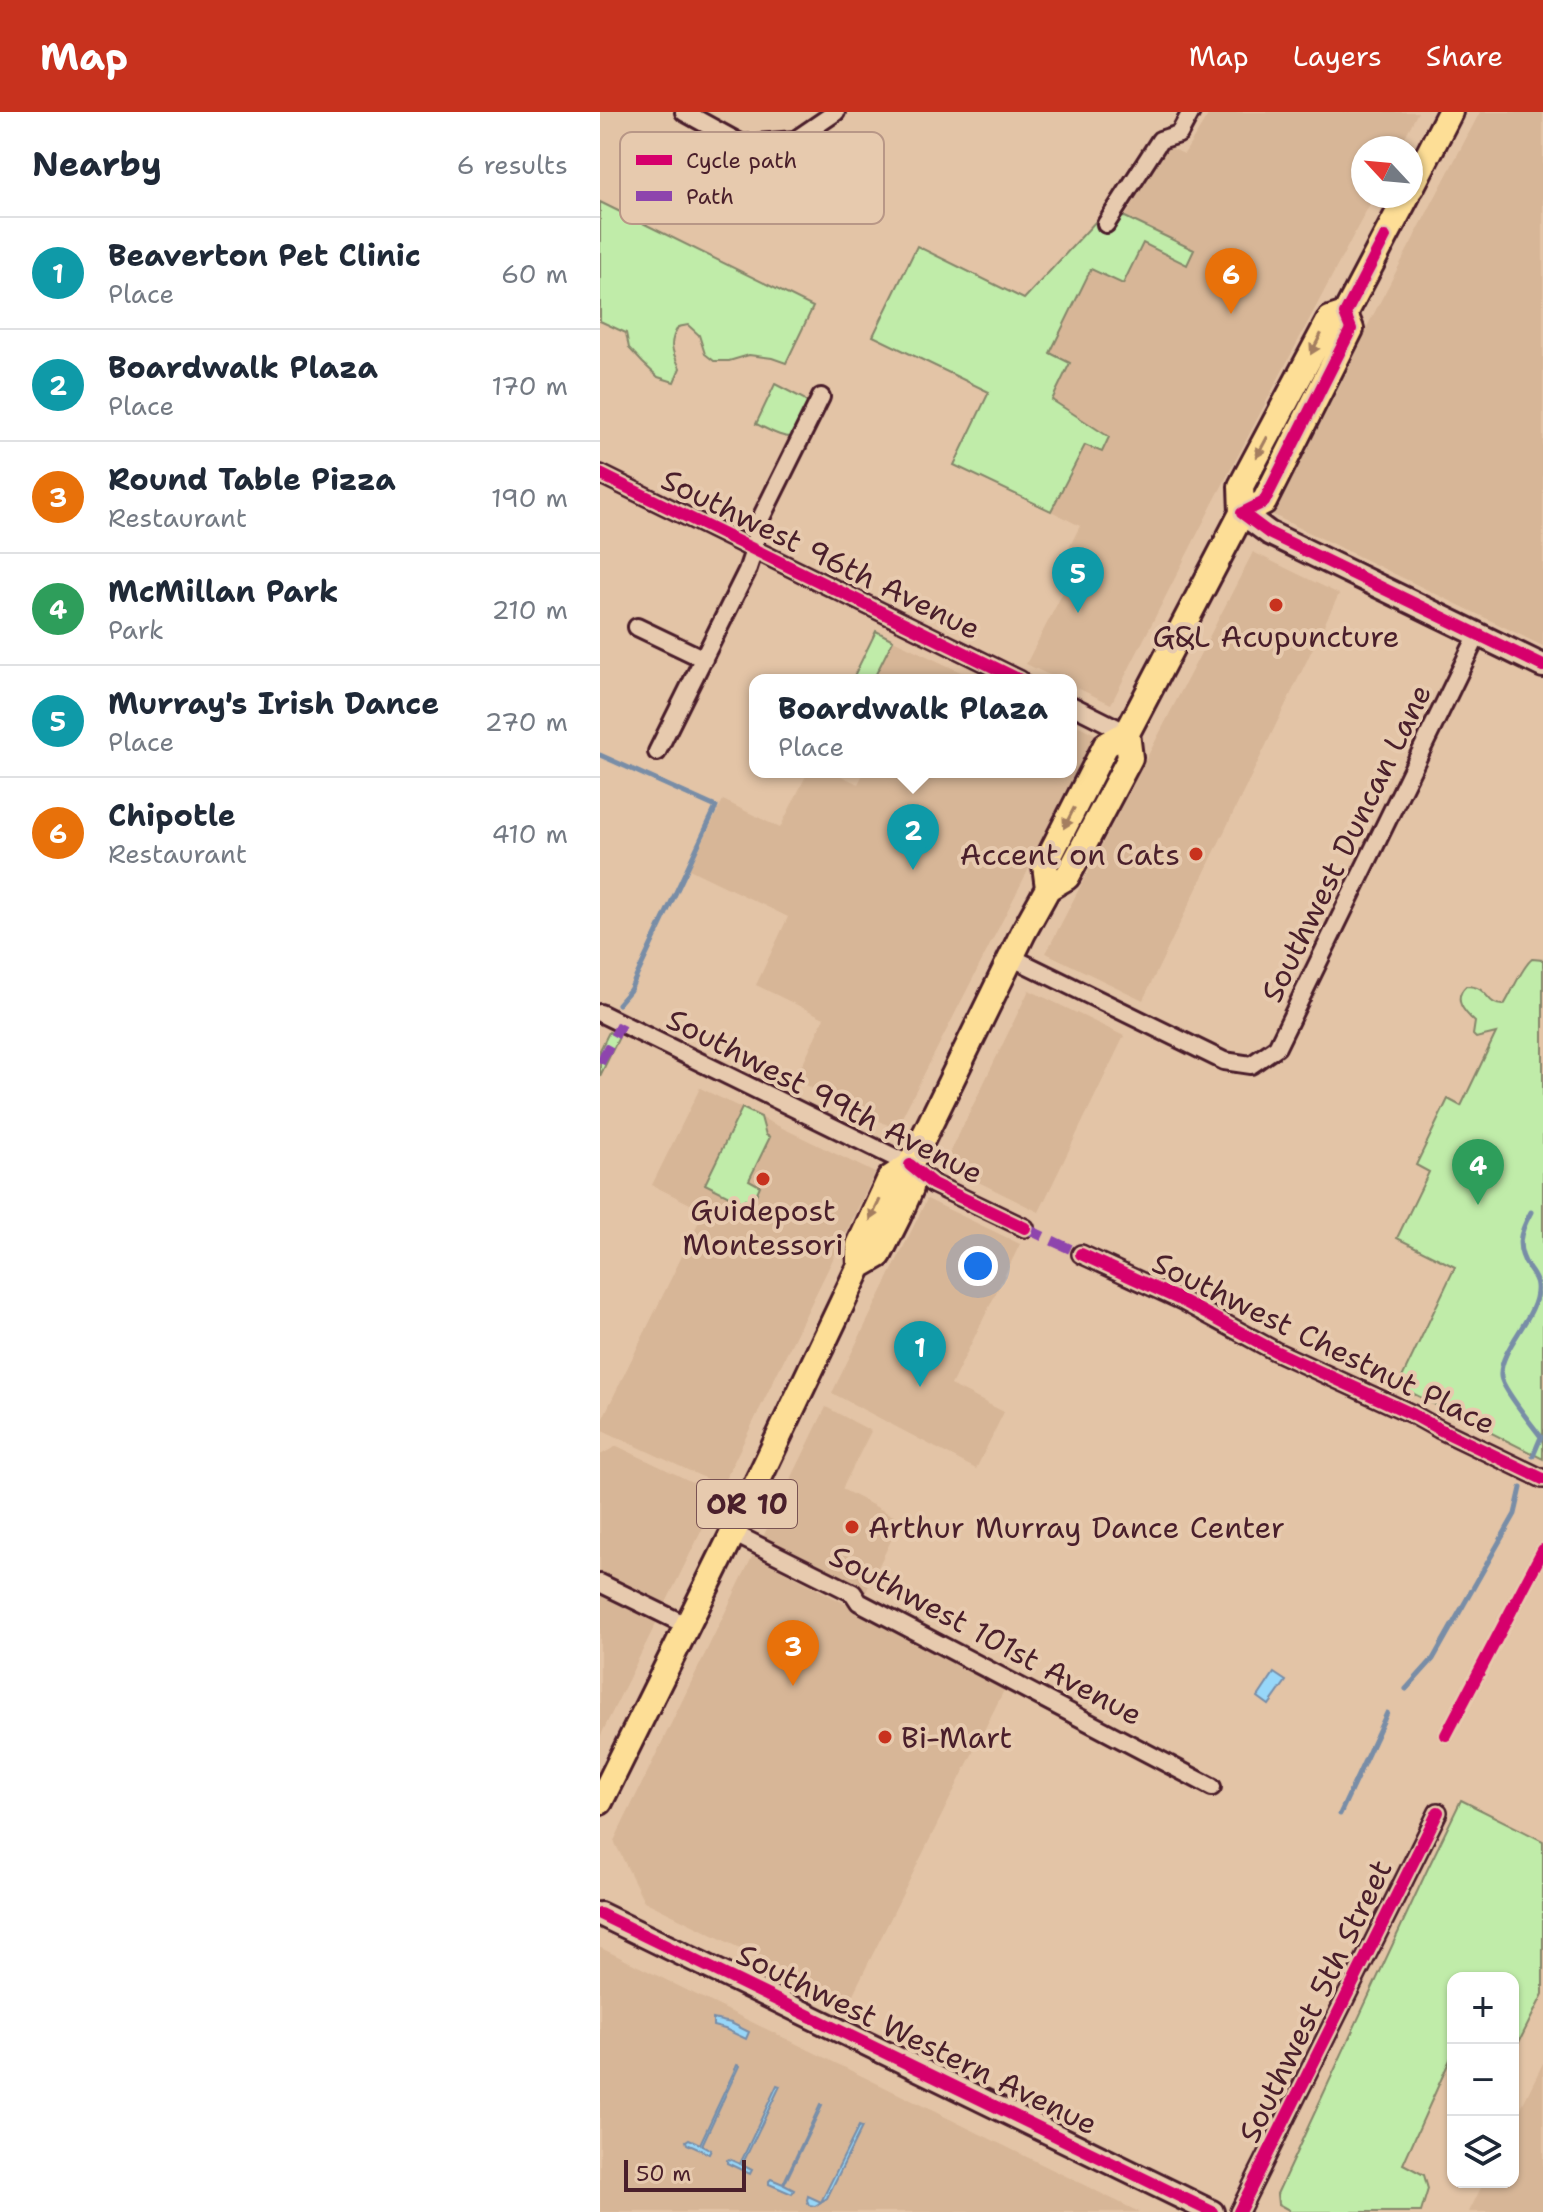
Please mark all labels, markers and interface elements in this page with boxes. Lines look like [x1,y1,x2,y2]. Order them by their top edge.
text: Map [40,31,128,82]
text: Map [1189,37,1249,75]
text: Layers [1293,37,1382,75]
text: Share [1426,37,1503,75]
legend [620,132,884,224]
north arrow [1351,136,1423,208]
text: Nearby [32,141,162,187]
text: Cycle path [686,146,797,175]
text: 6 results [456,147,568,182]
text: Path [686,182,734,211]
text: Beaverton Pet Clinic [108,235,421,276]
pin: 6 [1205,248,1257,314]
text: 1 [52,256,64,291]
text: 60 m [501,256,568,291]
text: Place [108,276,174,311]
one-way arrow [1309,332,1322,355]
text: Boardwalk Plaza [108,347,378,388]
text: 2 [49,368,67,403]
text: 170 m [491,368,568,403]
text: Place [108,388,174,423]
one-way arrow [1256,435,1269,458]
text: Round Table Pizza [108,459,396,500]
street label: Southwest 96th Avenue [655,459,987,649]
text: 3 [49,480,67,515]
text: 190 m [491,480,568,515]
text: Restaurant [108,500,247,535]
pin: 5 [1052,547,1104,613]
text: McMillan Park [108,571,338,612]
text: 4 [49,592,67,627]
text: 210 m [491,592,568,627]
marker: G&L Acupuncture [1267,596,1285,614]
text: Park [108,612,164,647]
place label: G&L Acupuncture [1152,616,1400,657]
popup [749,674,1077,778]
street label: Southwest Duncan Lane [1251,677,1441,1009]
text: Murray's Irish Dance [108,683,439,724]
text: Boardwalk Plaza [778,688,1048,729]
text: 5 [50,704,66,739]
text: 270 m [485,704,568,739]
text: Place [108,724,174,759]
text: Place [778,729,844,764]
text: Chipotle [108,795,236,836]
pin: 2 [887,804,939,870]
one-way arrow [1062,806,1075,829]
text: 6 [49,816,67,851]
text: 410 m [491,816,568,851]
place label: Accent on Cats [960,834,1180,875]
text: Restaurant [108,836,247,871]
marker: Accent on Cats [1187,845,1205,863]
street label: Southwest 99th Avenue [660,998,990,1194]
pin: 4 [1452,1139,1504,1205]
marker: Guidepost Montessori [754,1170,772,1188]
place label: Guidepost Montessori [682,1190,844,1265]
one-way arrow [868,1198,882,1222]
street label: Southwest Chestnut Place [1146,1242,1502,1444]
your location [958,1246,998,1286]
pin: 1 [894,1321,946,1387]
road number: OR 10 [697,1480,797,1528]
place label: Arthur Murray Dance Center [868,1507,1285,1548]
marker: Arthur Murray Dance Center [843,1518,861,1536]
street label: Southwest 101st Avenue [822,1535,1150,1735]
pin: 3 [767,1620,819,1686]
place label: Bi-Mart [901,1717,1012,1758]
marker: Bi-Mart [876,1728,894,1746]
street label: Southwest 5th Street [1229,1853,1401,2149]
street label: Southwest Western Avenue [730,1934,1104,2144]
map controls [1447,1972,1519,2188]
button: + [1447,1972,1519,2044]
button: − [1447,2044,1519,2116]
button: layers [1447,2116,1519,2188]
scale bar [624,2156,746,2192]
text: 50 m [636,2159,691,2188]

